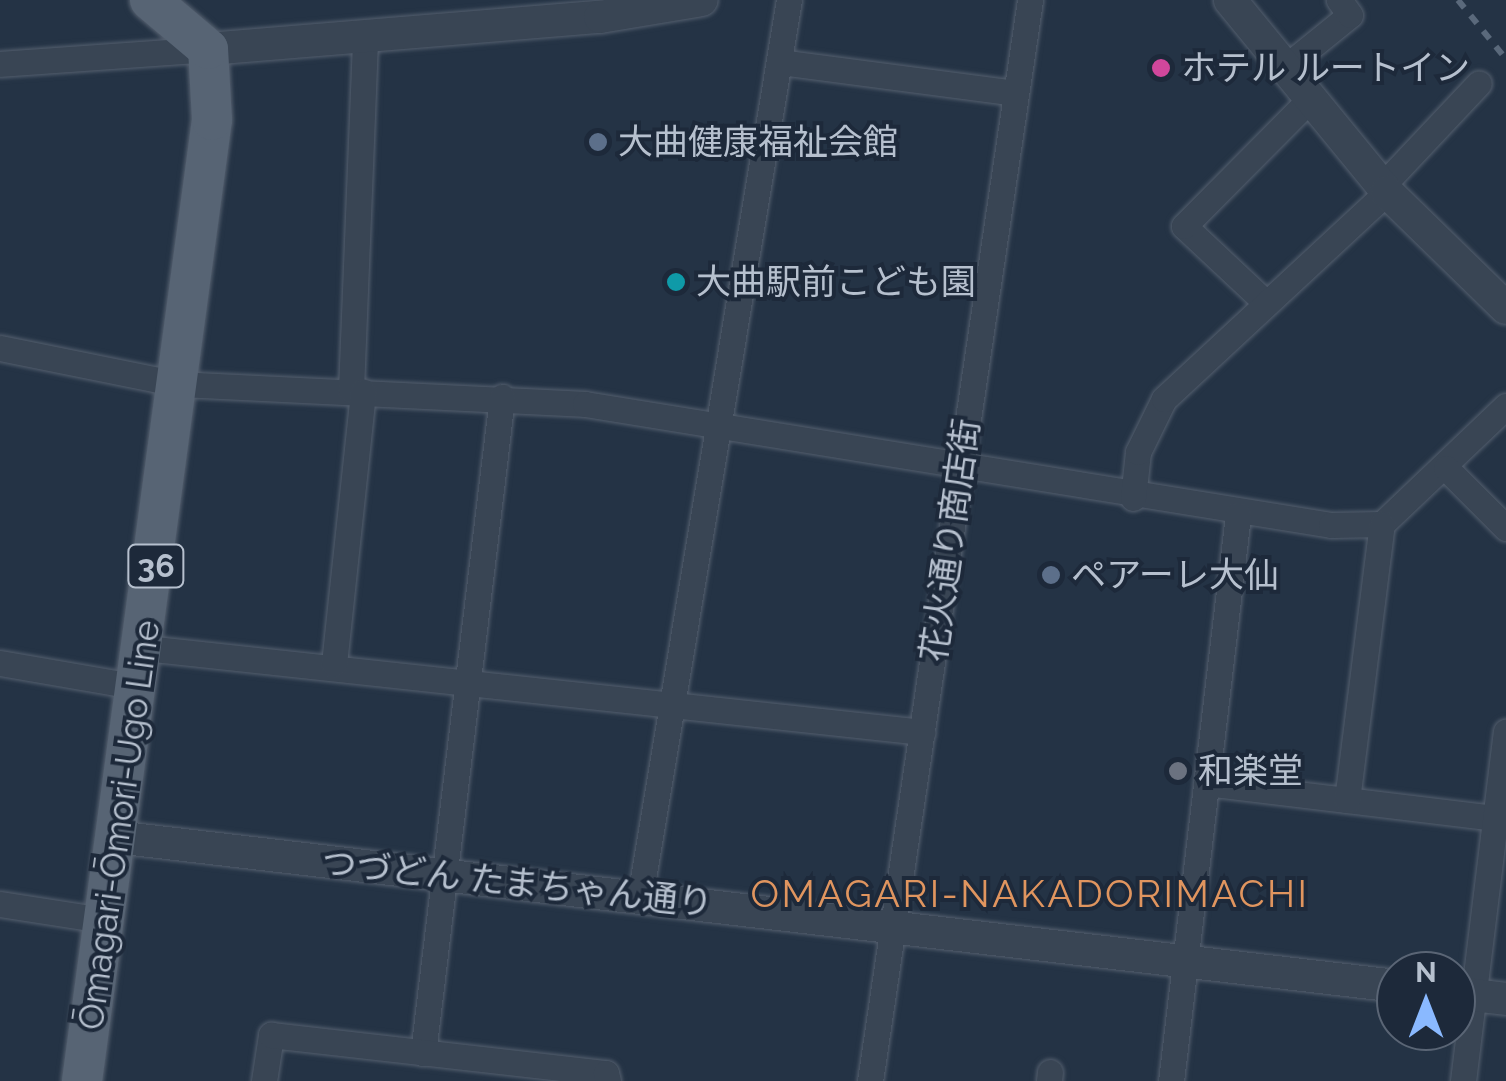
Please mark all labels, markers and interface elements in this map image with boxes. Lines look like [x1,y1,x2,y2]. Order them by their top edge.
place label: ホテル ルートイン [1181,47,1470,89]
marker: ホテル ルートイン [1150,57,1172,79]
place label: 大曲健康福祉会館 [618,121,898,163]
marker: 大曲健康福祉会館 [587,131,609,153]
place label: 大曲駅前こども園 [696,261,976,303]
marker: 大曲駅前こども園 [665,271,687,293]
street label: 花火通り商店街 [912,416,988,664]
road number: 36 [126,539,186,593]
place label: ペアーレ大仙 [1071,554,1279,596]
marker: ペアーレ大仙 [1040,564,1062,586]
street label: Ōmagari-Ōmori-Ugo Line [69,618,169,1032]
place label: 和楽堂 [1198,750,1303,792]
marker: 和楽堂 [1167,760,1189,782]
street label: つづどん たまちゃん通り [319,842,715,924]
district label: OMAGARI-NAKADORIMACHI [751,871,1309,917]
north arrow [1376,951,1476,1051]
text: N [1415,956,1437,989]

